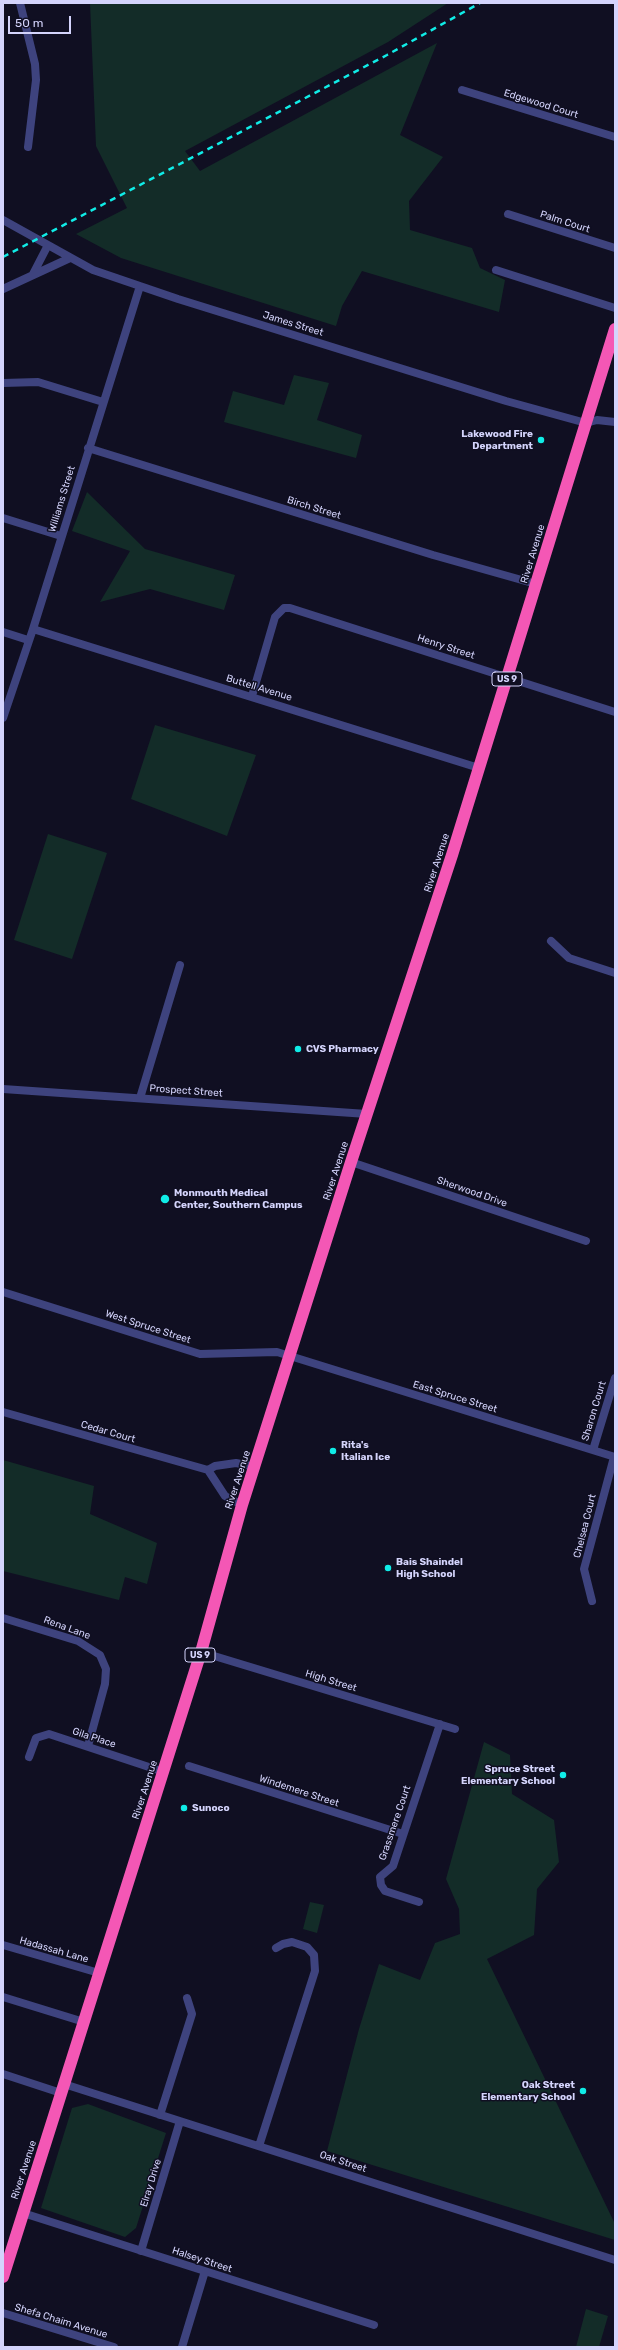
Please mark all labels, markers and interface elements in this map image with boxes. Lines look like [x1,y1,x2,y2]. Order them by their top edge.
scale bar [10,8,73,34]
text: 50 m [15,16,43,30]
street label: Edgewood Court [502,87,580,121]
street label: Palm Court [539,208,591,236]
street label: James Street [261,309,325,339]
place label: Lakewood Fire Department [461,428,533,452]
marker: Lakewood Fire Department [536,435,546,445]
street label: Williams Street [46,464,78,534]
street label: Birch Street [286,494,342,522]
street label: River Avenue [518,523,548,585]
street label: Henry Street [416,632,476,662]
street label: Buttell Avenue [225,672,293,704]
road number: US 9 [492,672,522,686]
street label: River Avenue [422,832,452,894]
place label: CVS Pharmacy [306,1043,379,1055]
marker: CVS Pharmacy [293,1044,303,1054]
street label: Prospect Street [149,1082,223,1100]
street label: River Avenue [321,1140,351,1202]
street label: Sherwood Drive [435,1174,509,1210]
place label: Monmouth Medical Center, Southern Campus [174,1187,303,1210]
marker: Monmouth Medical Center, Southern Campus [159,1193,171,1205]
street label: West Spruce Street [104,1307,192,1347]
street label: East Spruce Street [411,1378,499,1416]
street label: Sharon Court [579,1380,609,1442]
street label: Cedar Court [79,1418,137,1446]
place label: Rita's Italian Ice [341,1439,390,1462]
marker: Rita's Italian Ice [328,1446,338,1456]
street label: River Avenue [223,1449,253,1511]
street label: Chelsea Court [571,1493,599,1559]
place label: Bais Shaindel High School [396,1556,463,1580]
marker: Bais Shaindel High School [383,1563,393,1573]
street label: Rena Lane [42,1614,92,1642]
road number: US 9 [185,1648,215,1662]
street label: High Street [304,1668,358,1694]
street label: Gila Place [71,1725,117,1751]
street label: River Avenue [130,1759,160,1821]
place label: Spruce Street Elementary School [461,1763,555,1786]
marker: Spruce Street Elementary School [558,1770,568,1780]
street label: Windemere Street [258,1772,340,1810]
street label: Grassmere Court [377,1784,413,1862]
place label: Sunoco [192,1802,230,1814]
marker: Sunoco [179,1803,189,1813]
street label: Hadassah Lane [18,1934,90,1966]
place label: Oak Street Elementary School [481,2079,575,2102]
marker: Oak Street Elementary School [578,2086,588,2096]
street label: River Avenue [9,2139,39,2201]
street label: Oak Street [318,2149,368,2175]
street label: Elray Drive [138,2158,164,2208]
street label: Halsey Street [170,2245,234,2275]
street label: Shefa Chaim Avenue [13,2301,109,2341]

